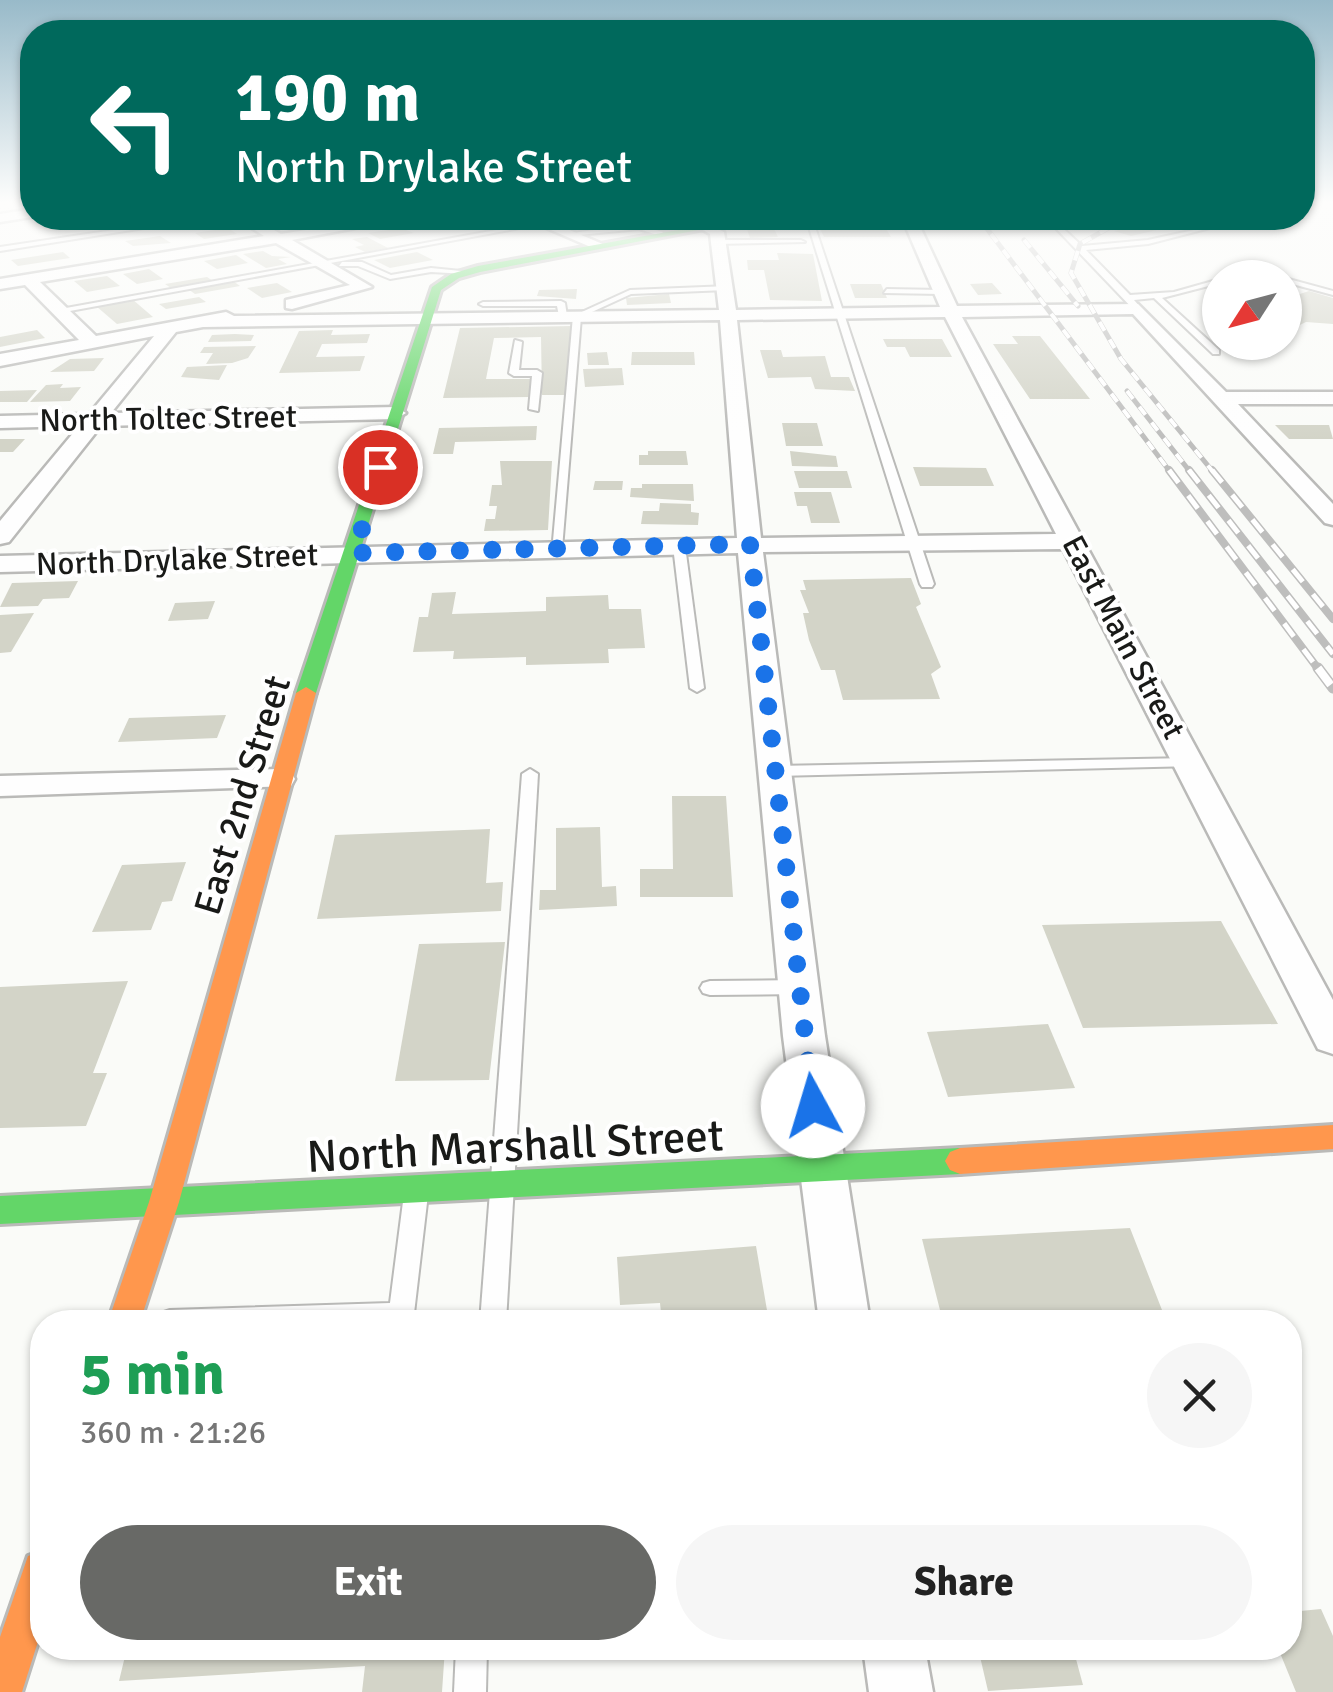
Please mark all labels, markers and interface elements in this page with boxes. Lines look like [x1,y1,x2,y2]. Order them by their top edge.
text: 190 m [235,54,420,140]
icon: left [70,60,200,190]
text: North Drylake Street [235,140,632,195]
north arrow [1202,260,1302,360]
map controls [1202,260,1302,360]
street label: North Toltec Street [39,397,297,440]
pin [338,425,423,510]
icon: arrive [353,440,408,495]
street label: East Main Street [1054,529,1194,746]
street label: North Drylake Street [35,535,319,584]
street label: East 2nd Street [184,670,301,920]
position arrow [761,1054,865,1158]
street label: North Marshall Street [305,1108,725,1185]
text: 5 min [80,1338,225,1412]
button: close [1147,1343,1252,1448]
text: 360 m · 21:26 [80,1413,266,1452]
button: Exit [80,1525,656,1640]
button: Share [676,1525,1252,1640]

